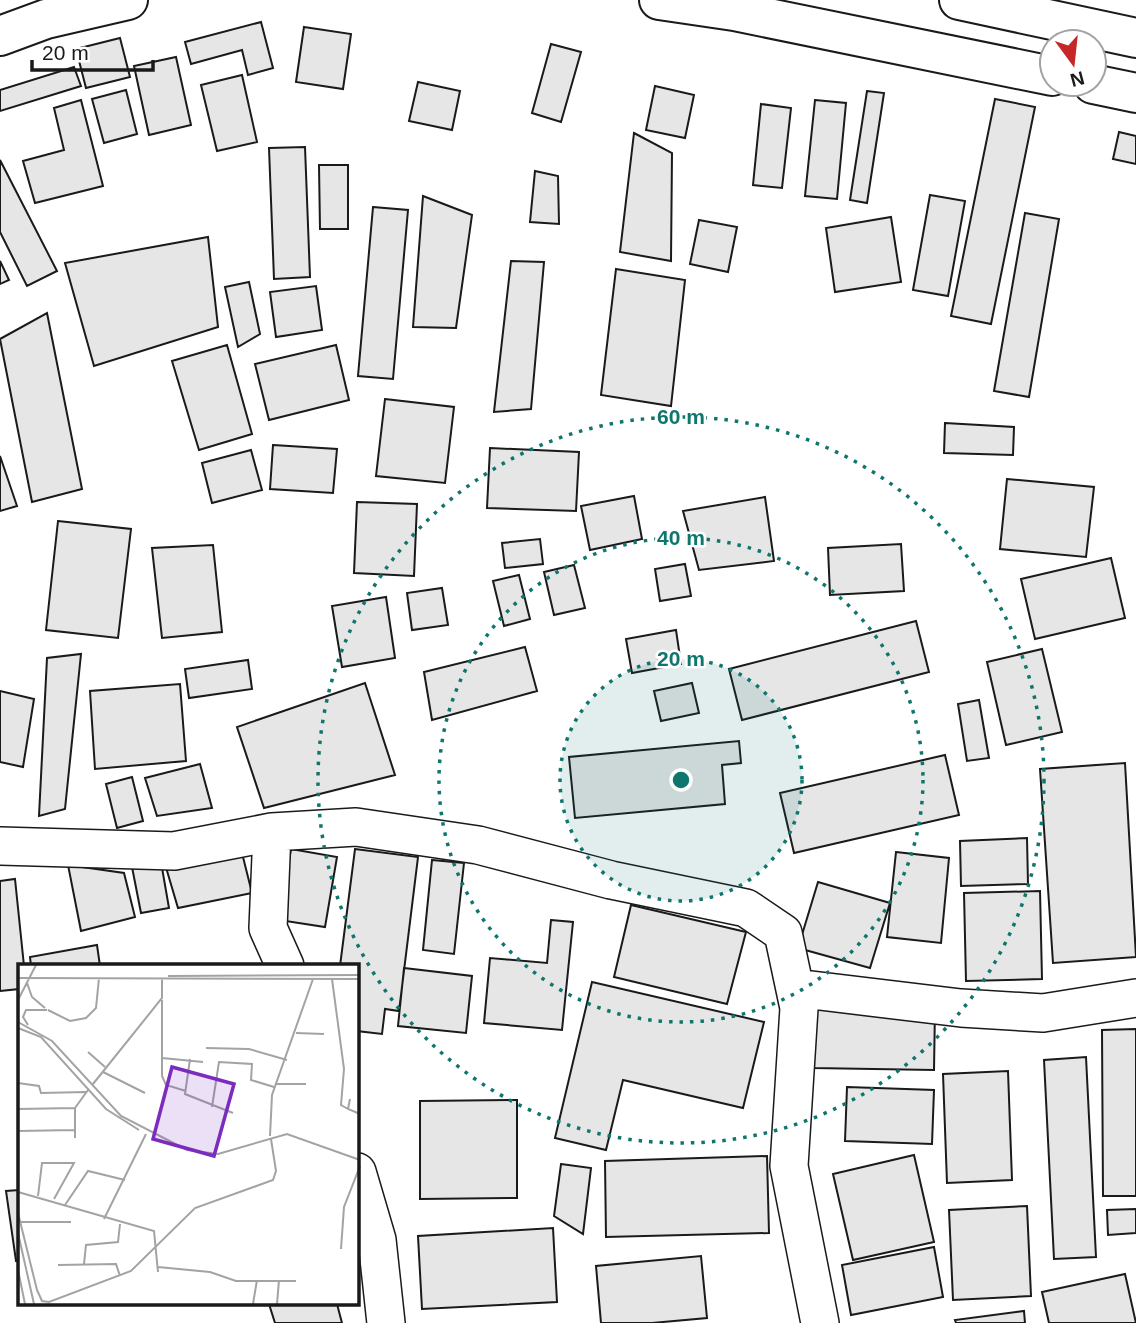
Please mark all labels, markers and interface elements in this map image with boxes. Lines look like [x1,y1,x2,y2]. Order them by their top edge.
scale bar [32,28,152,72]
north arrow [1038,28,1108,98]
text: 20 m [42,41,89,64]
text: N [1068,67,1087,91]
text: 60 m [657,405,705,428]
text: 40 m [657,526,705,549]
text: 20 m [657,647,705,670]
centre of rings [669,768,693,792]
inset map [18,964,359,1306]

